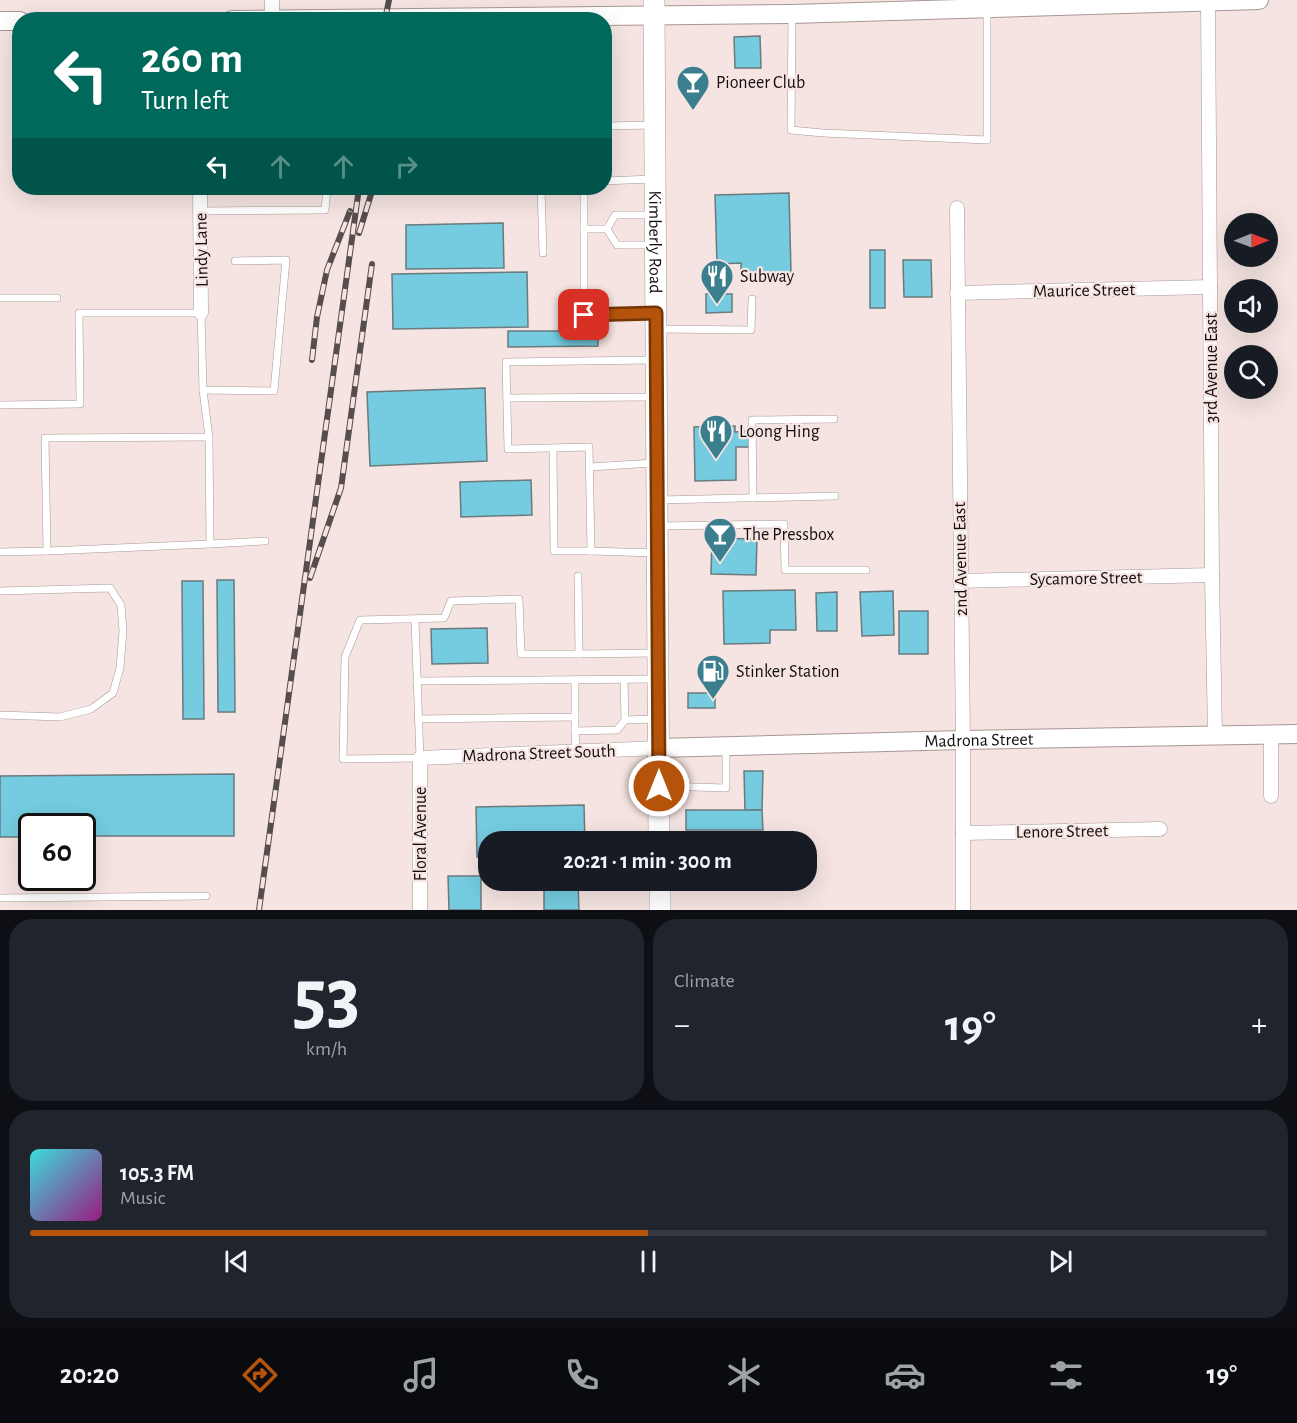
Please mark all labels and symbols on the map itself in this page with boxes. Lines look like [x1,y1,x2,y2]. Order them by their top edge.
bar icon: Pioneer Club [675,64,711,111]
place label: Pioneer Club [716,74,805,92]
street label: Kimberly Road [645,190,664,294]
street label: Lindy Lane [192,213,212,287]
north arrow [1224,213,1278,267]
restaurant icon: Subway [699,258,735,305]
place label: Subway [740,268,795,286]
street label: Maurice Street [1033,281,1135,301]
pin [558,289,609,340]
street label: 3rd Avenue East [1203,313,1221,423]
restaurant icon: Loong Hing [698,413,734,460]
place label: Loong Hing [739,423,820,441]
street label: 2nd Avenue East [951,501,971,616]
bar icon: The Pressbox [702,516,738,563]
place label: The Pressbox [743,526,835,544]
street label: Sycamore Street [1029,569,1143,589]
fuel station icon: Stinker Station [695,653,731,700]
place label: Stinker Station [736,663,839,681]
street label: Madrona Street [924,731,1034,751]
street label: Madrona Street South [462,742,616,766]
position arrow [627,754,691,818]
street label: Floral Avenue [412,787,430,881]
speed limit sign: 60 [18,813,96,891]
street label: Lenore Street [1015,822,1109,842]

